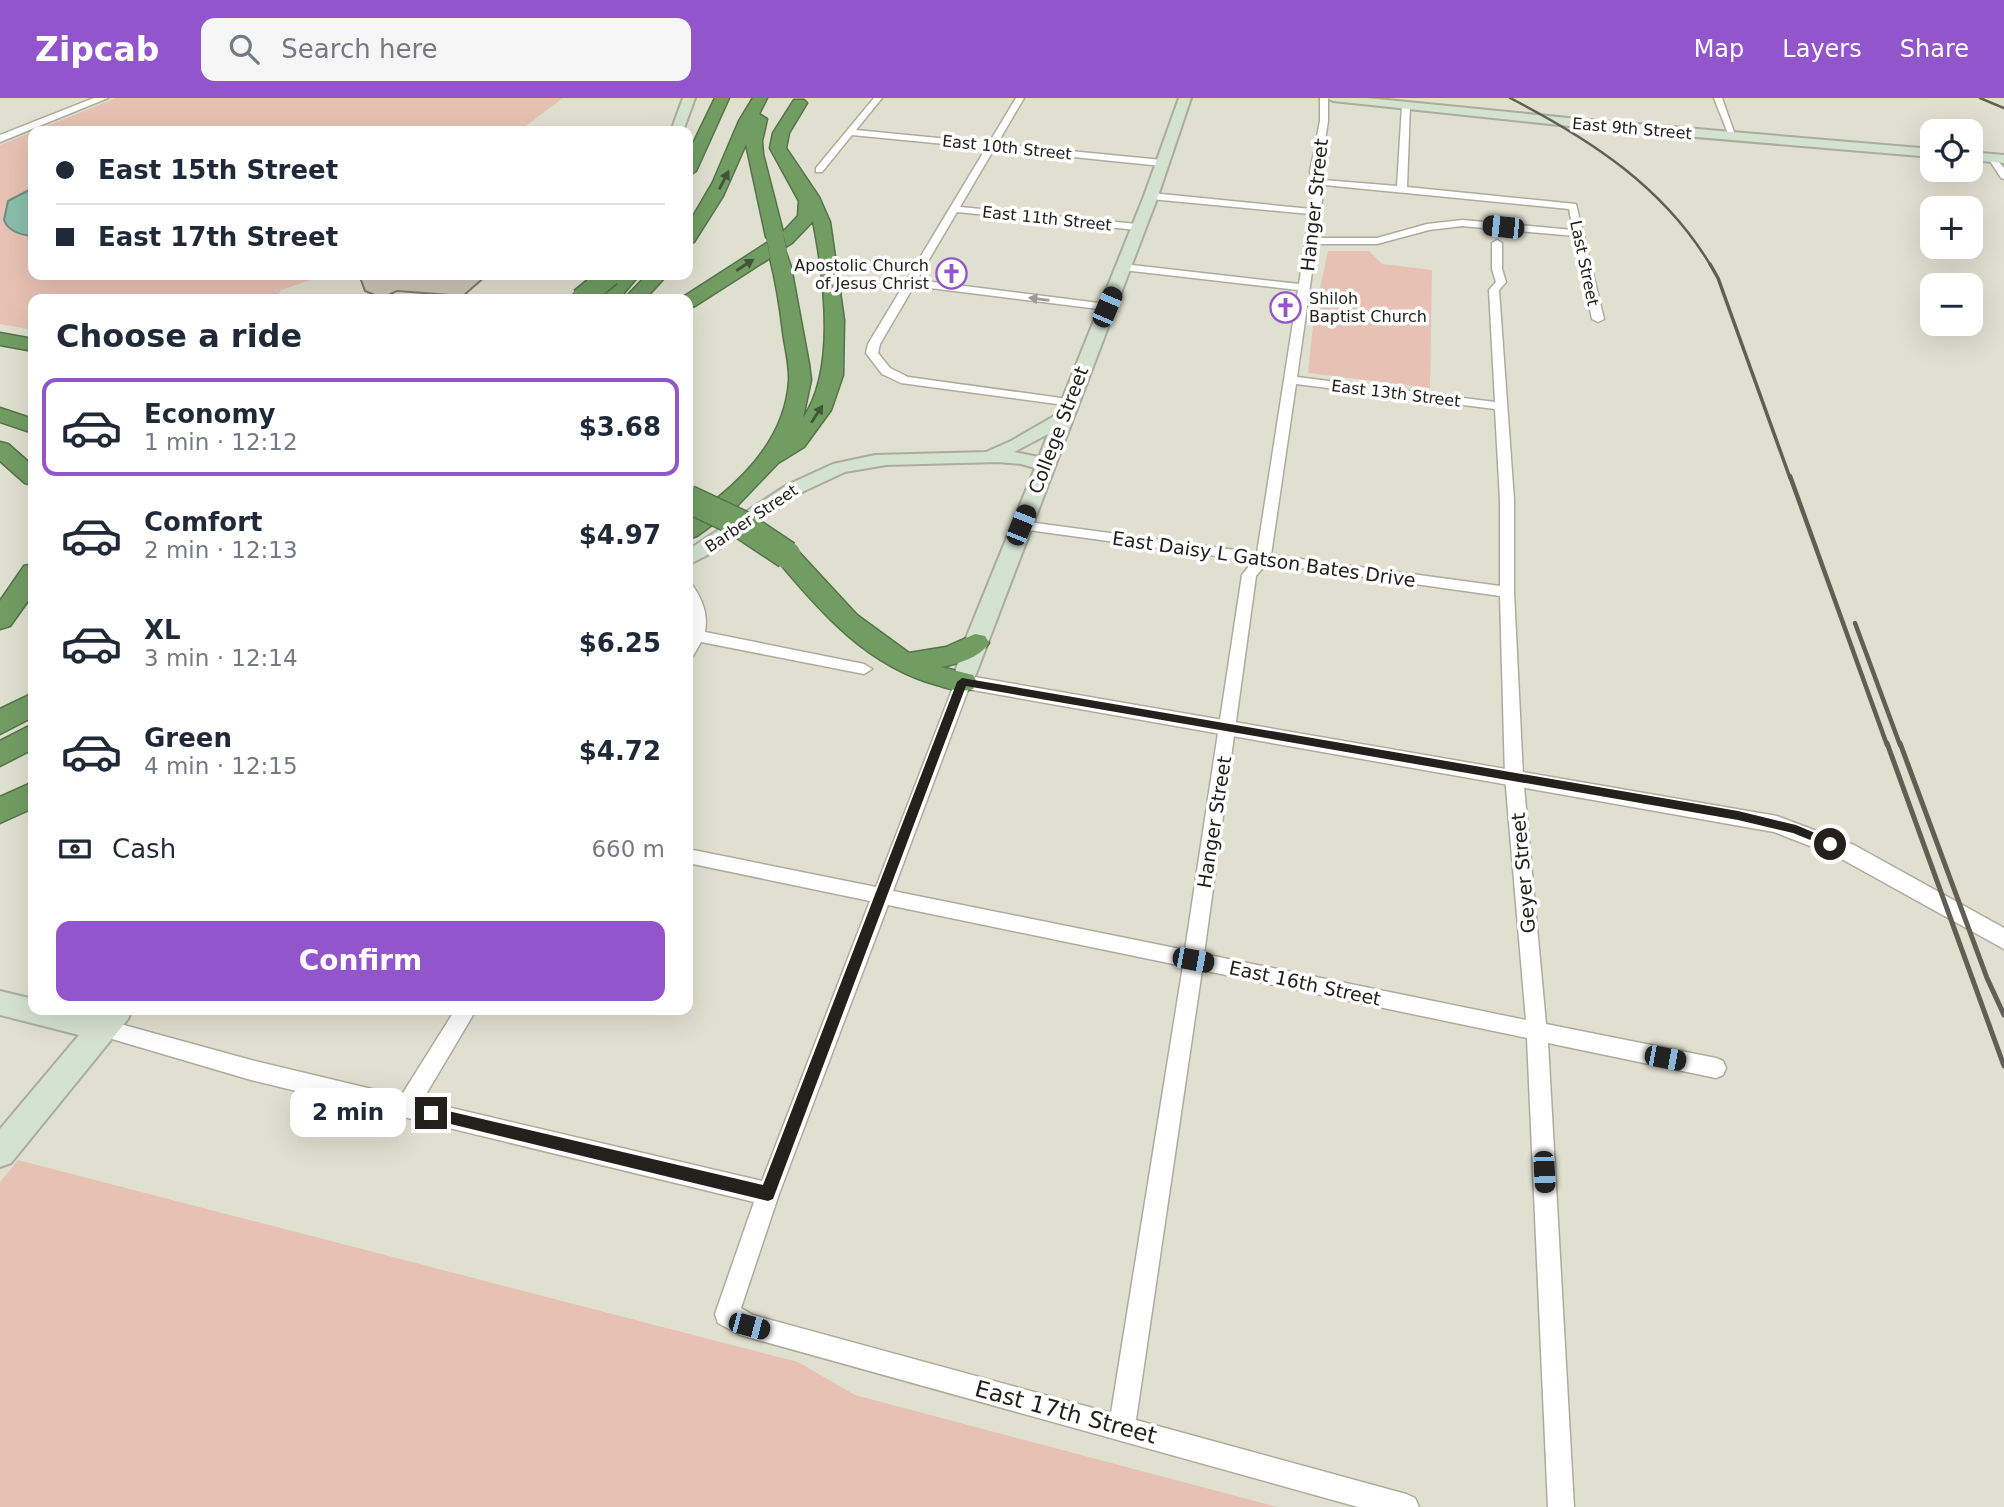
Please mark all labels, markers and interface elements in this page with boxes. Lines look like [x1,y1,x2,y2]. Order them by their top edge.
search box [201,18,691,81]
text: Zipcab [35,30,159,69]
icon: search [225,30,263,68]
text: Search here [281,34,438,64]
text: Map [1694,35,1744,63]
text: Layers [1782,35,1862,63]
text: Share [1900,35,1969,63]
street label: East 9th Street [1571,114,1693,143]
map controls [1920,119,1983,336]
button: locate [1920,119,1983,182]
street label: East 10th Street [941,131,1073,164]
street label: Hanger Street [1296,138,1332,272]
text: East 15th Street [98,155,338,185]
one-way arrow [717,170,729,190]
button: + [1920,196,1983,259]
street label: East 11th Street [981,202,1113,235]
car [1482,214,1525,240]
street label: Last Street [1566,219,1603,308]
text: East 17th Street [98,222,338,252]
place label: Apostolic Church of Jesus Christ [794,256,929,293]
church icon: Apostolic Church of Jesus Christ [935,257,969,291]
one-way arrow [736,259,755,272]
button: − [1920,273,1983,336]
car [1090,284,1125,330]
place label: Shiloh Baptist Church [1309,289,1427,326]
church icon: Shiloh Baptist Church [1269,290,1303,324]
one-way arrow [1028,293,1050,304]
text: Choose a ride [56,317,302,355]
street label: College Street [1024,363,1092,497]
street label: East 13th Street [1330,376,1462,411]
icon: car [60,396,123,459]
text: Economy [144,399,275,429]
one-way arrow [811,405,824,424]
text: $3.68 [579,412,661,442]
text: 1 min · 12:12 [144,429,298,455]
street label: Barber Street [701,480,801,556]
car [1004,502,1039,548]
icon: car [60,504,123,567]
text: Comfort [144,507,262,537]
text: $4.97 [579,520,661,550]
street label: East Daisy L Gatson Bates Drive [1111,527,1417,591]
text: 2 min · 12:13 [144,537,298,563]
icon: car [60,612,123,675]
text: XL [144,615,181,645]
text: $6.25 [579,628,661,658]
text: 3 min · 12:14 [144,645,298,671]
icon: car [60,720,123,783]
text: Green [144,723,232,753]
text: $4.72 [579,736,661,766]
text: 4 min · 12:15 [144,753,298,779]
street label: Hanger Street [1193,754,1235,890]
street label: Geyer Street [1507,812,1539,934]
route start [1814,828,1846,860]
icon: cash [56,830,94,868]
text: Cash [112,834,176,864]
text: 660 m [591,836,665,862]
button: Confirm [56,921,665,1001]
car [1171,946,1216,974]
street label: East 16th Street [1227,956,1383,1010]
car [1643,1044,1688,1072]
callout: 2 min [291,1088,406,1138]
route end [415,1097,447,1129]
text: 2 min [312,1099,384,1125]
car [1533,1150,1556,1194]
car [726,1310,773,1342]
street label: East 17th Street [972,1375,1160,1449]

